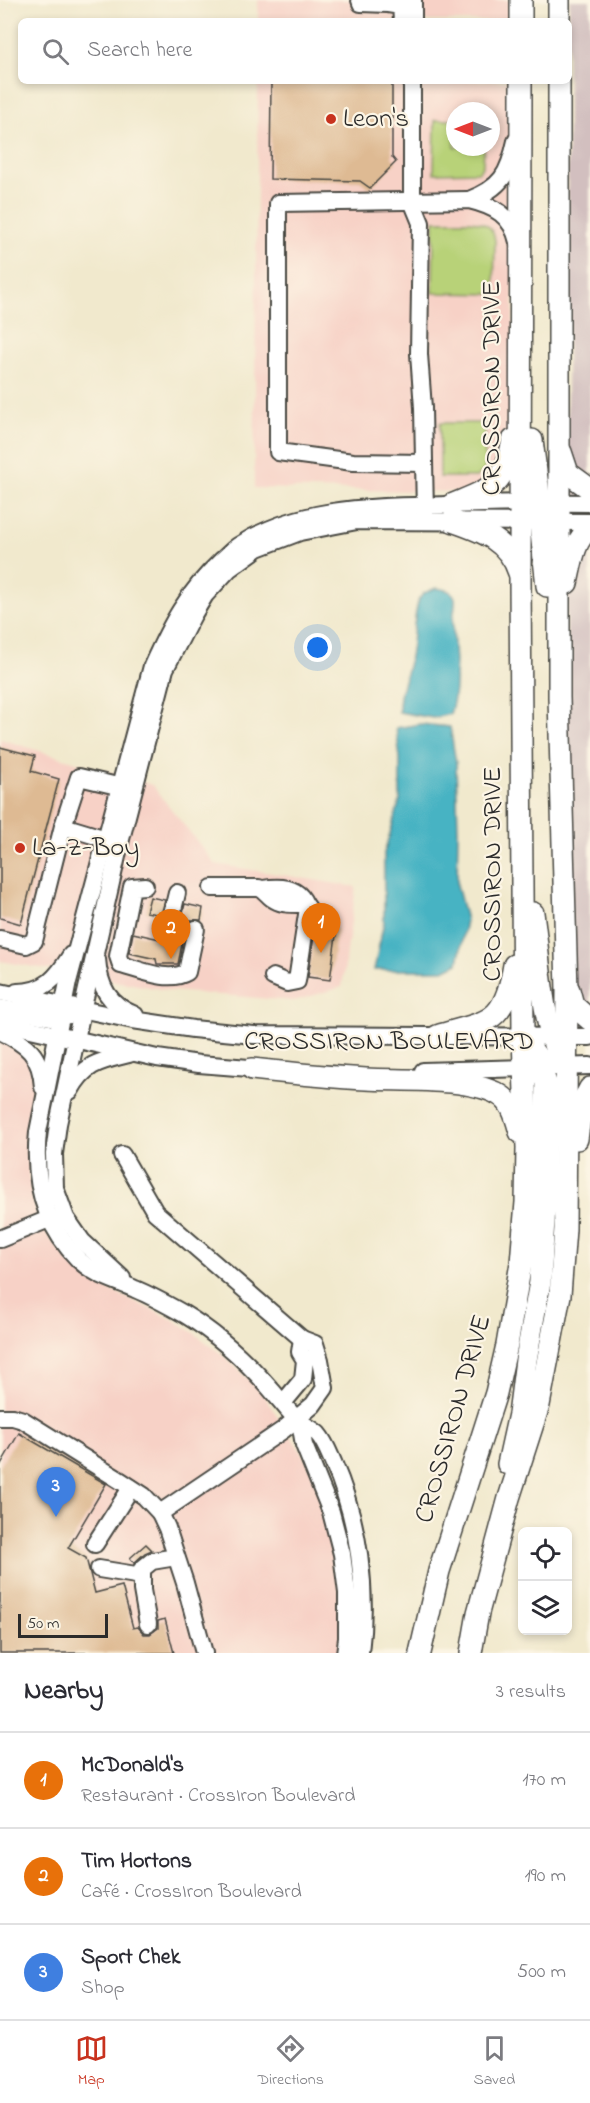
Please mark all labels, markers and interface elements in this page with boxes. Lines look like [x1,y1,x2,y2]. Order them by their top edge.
search box [18,18,572,84]
icon: search [39,35,72,68]
text: Search here [87,35,192,67]
place label: Leon's [343,100,409,139]
north arrow [446,102,500,156]
marker: Leon's [324,112,338,126]
street label: CROSSIRON DRIVE [473,280,512,496]
your location [303,633,332,662]
street label: CROSSIRON DRIVE [474,766,513,982]
place label: La-Z-Boy [32,829,139,868]
marker: La-Z-Boy [13,841,27,855]
pin: 1 [302,904,340,953]
pin: 2 [152,910,190,959]
street label: CROSSIRON BOULEVARD [244,1023,534,1062]
street label: CROSSIRON DRIVE [406,1310,502,1528]
pin: 3 [36,1468,76,1517]
map controls [518,1527,572,1635]
button: locate [518,1527,572,1581]
button: layers [518,1581,572,1635]
scale bar [18,1611,108,1638]
text: 50 m [27,1612,59,1636]
text: Nearby [24,1673,103,1711]
text: 3 results [496,1678,566,1707]
text: McDonald's [81,1750,184,1782]
text: 1 [40,1766,47,1795]
text: 170 m [522,1766,566,1795]
text: Restaurant · CrossIron Boulevard [81,1782,356,1811]
text: Tim Hortons [81,1846,192,1878]
text: 2 [39,1862,48,1891]
text: 190 m [524,1862,566,1891]
text: Café · CrossIron Boulevard [81,1878,302,1907]
text: Sport Chek [81,1942,180,1974]
text: 3 [39,1958,48,1987]
text: 500 m [517,1958,566,1987]
text: Shop [81,1974,125,2003]
tab: Map [75,2032,108,2092]
tab: Directions [257,2032,324,2092]
tab: Saved [473,2032,515,2092]

